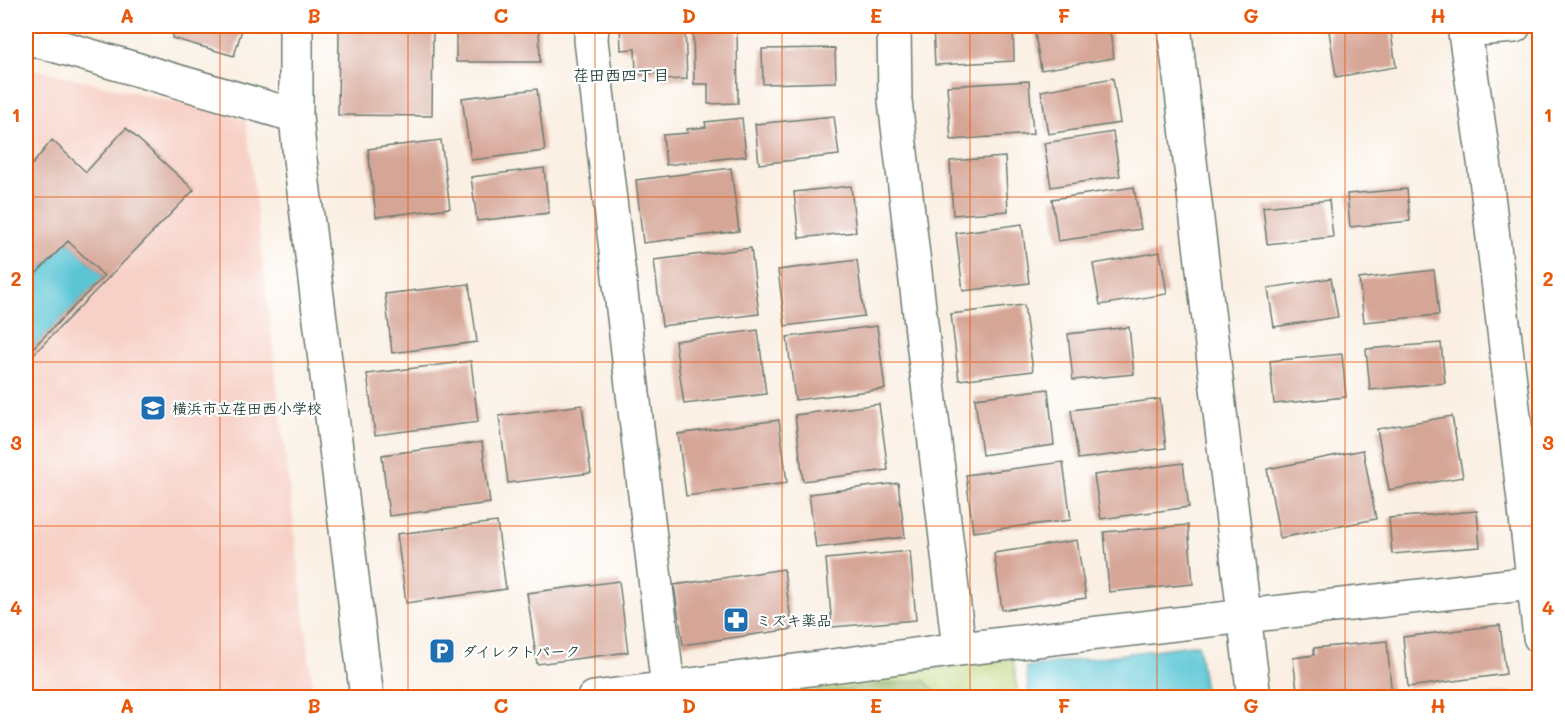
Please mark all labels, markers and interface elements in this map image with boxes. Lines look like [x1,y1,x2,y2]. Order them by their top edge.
text: A [120,2,134,28]
text: B [307,2,321,28]
text: C [494,2,509,28]
text: D [682,2,696,28]
text: E [870,2,882,28]
text: F [1058,2,1071,28]
text: G [1243,2,1259,28]
text: H [1430,2,1446,28]
district label: 荏田西四丁目 [573,64,669,85]
text: 1 [12,101,20,127]
text: 1 [1544,101,1552,127]
text: 2 [10,265,22,291]
text: 2 [1542,265,1554,291]
school or university icon: 横浜市立荏田西小学校 [138,393,168,423]
place label: 横浜市立荏田西小学校 [172,398,322,418]
text: 3 [10,429,22,455]
text: 3 [1542,429,1554,455]
text: 4 [10,594,23,620]
text: 4 [1542,594,1555,620]
pharmacy icon: ミズキ薬品 [721,605,751,635]
place label: ミズキ薬品 [756,610,832,630]
parking icon: ダイレクトパーク [427,636,457,666]
place label: ダイレクトパーク [462,641,580,661]
text: A [120,692,134,718]
text: B [307,692,321,718]
text: C [494,692,509,718]
text: D [682,692,696,718]
text: E [870,692,882,718]
text: F [1058,692,1071,718]
text: G [1243,692,1259,718]
text: H [1430,692,1446,718]

